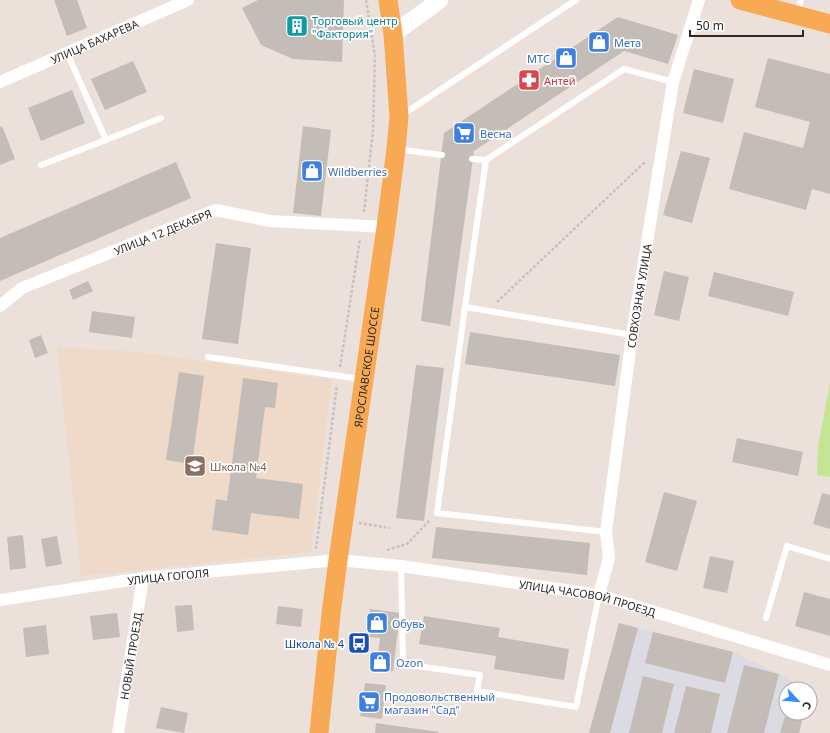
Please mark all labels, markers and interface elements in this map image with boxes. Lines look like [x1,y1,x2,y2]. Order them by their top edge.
scale bar [690,12,803,38]
building icon: Торговый центр "Фактория" [284,13,310,39]
place label: Торговый центр "Фактория" [312,13,398,41]
street label: УЛИЦА БАХАРЕВА [48,15,141,67]
text: 50 m [696,17,724,34]
shop icon: Мета [586,29,612,55]
place label: Мета [614,35,641,50]
shop icon: МТС [553,45,579,71]
place label: МТС [527,51,550,66]
pharmacy icon: Антей [516,67,542,93]
place label: Антей [544,73,576,88]
supermarket icon: Весна [451,120,477,146]
place label: Весна [480,126,512,141]
shop icon: Wildberries [299,158,325,184]
place label: Wildberries [328,164,387,179]
street label: УЛИЦА 12 ДЕКАБРЯ [112,205,214,258]
street label: СОВХОЗНАЯ УЛИЦА [623,242,654,349]
street label: ЯРОСЛАВСКОЕ ШОССЕ [350,306,382,428]
school or university icon: Школа №4 [182,453,208,479]
place label: Школа №4 [210,459,267,474]
street label: УЛИЦА ГОГОЛЯ [126,564,210,588]
street label: УЛИЦА ЧАСОВОЙ ПРОЕЗД [518,576,658,619]
shop icon: Обувь [364,610,390,636]
street label: НОВЫЙ ПРОЕЗД [116,611,145,701]
place label: Обувь [392,616,424,631]
bus stop icon: Школа № 4 [346,630,372,656]
place label: Школа № 4 [285,636,345,651]
shop icon: Ozon [367,649,393,675]
place label: Ozon [396,655,423,670]
north arrow [778,681,818,721]
supermarket icon: Продовольственный магазин "Сад" [356,689,382,715]
place label: Продовольственный магазин "Сад" [384,689,495,717]
text: С [799,699,816,712]

